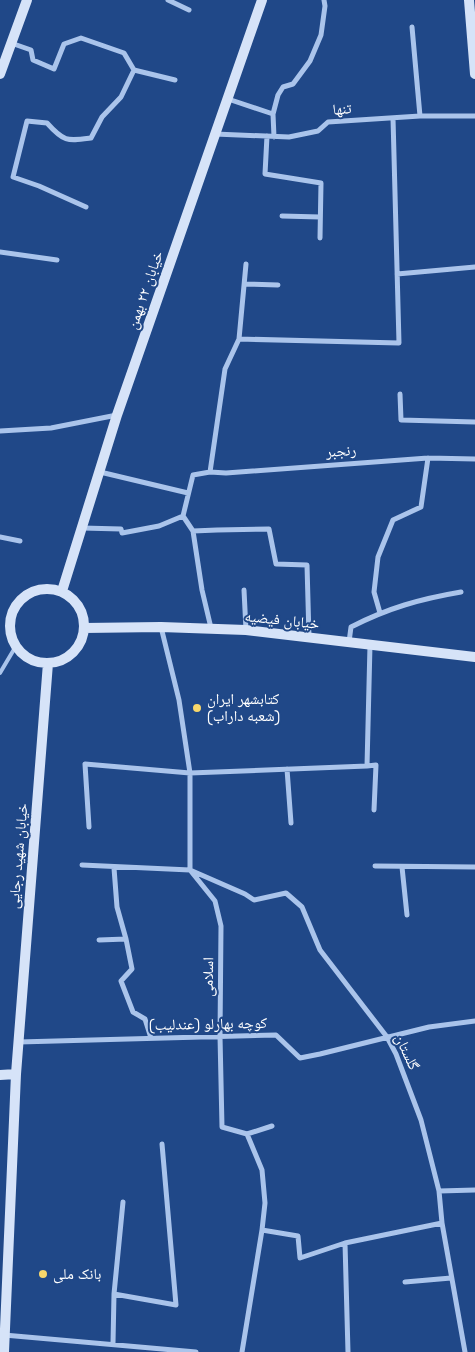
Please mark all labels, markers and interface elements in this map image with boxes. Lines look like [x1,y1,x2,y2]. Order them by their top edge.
street label: تنها [332,98,353,119]
street label: خیابان ۲۲ بهمن [122,248,168,332]
street label: رنجبر [324,440,357,461]
street label: خیابان فیضیه [244,606,321,634]
place label: کتابشهر ایران (شعبه داراب) [207,689,280,726]
marker: کتابشهر ایران (شعبه داراب) [191,702,203,714]
street label: خیابان شهید رجایی [3,802,33,910]
street label: اسلامی [198,957,218,997]
street label: کوچه بهارلو (عندلیب) [149,1013,267,1035]
street label: گلستان [390,1031,424,1074]
place label: بانک ملی [53,1264,101,1284]
marker: بانک ملی [37,1268,49,1280]

